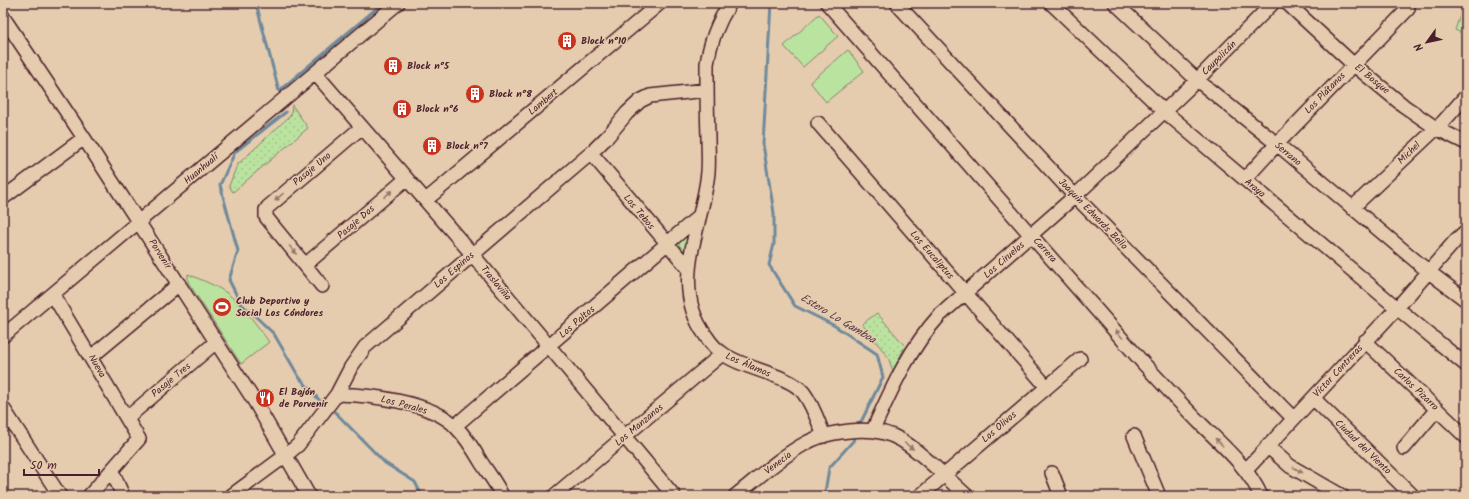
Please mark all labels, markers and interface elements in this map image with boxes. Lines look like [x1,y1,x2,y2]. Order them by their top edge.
north arrow [1407,22,1447,62]
building icon: Block n°10 [556,30,578,52]
place label: Block n°10 [581,33,627,49]
street label: Caupolicán [1198,37,1240,79]
text: N [1410,39,1429,55]
building icon: Block n°5 [382,55,404,77]
place label: Block n°5 [407,58,450,74]
street label: El Bosque [1351,60,1394,99]
street label: Los Plátanos [1301,68,1350,118]
building icon: Block n°8 [464,83,486,105]
street label: Lambert [524,85,562,119]
place label: Block n°8 [489,86,532,102]
building icon: Block n°6 [391,98,413,120]
place label: Block n°6 [416,101,459,117]
building icon: Block n°7 [421,135,443,157]
street label: Michel [1394,137,1425,168]
place label: Block n°7 [446,138,488,154]
street label: Serrano [1271,138,1305,170]
street label: Pasaje Uno [289,148,335,190]
street label: Huanhualí [180,149,223,188]
street label: Araya [1241,174,1269,202]
street label: Joaquín Edwards Bello [1054,175,1132,254]
one-way arrow [383,189,393,199]
street label: Los Tebos [619,191,659,234]
one-way arrow [273,193,284,202]
street label: Pasaje Dos [334,201,379,243]
street label: Los Eucaliptus [906,227,958,284]
street label: Carrera [1029,234,1061,267]
street label: Porvenir [144,236,176,273]
street label: Los Ciruelos [980,237,1029,283]
one-way arrow [289,245,298,256]
street label: Los Espinos [430,247,479,292]
street label: Traslaviña [477,262,516,304]
water label: Estero Lo Gamboa [797,289,880,349]
place label: Club Deportivo y Social Los Cóndores [236,293,323,321]
sports icon: Club Deportivo y Social Los Cóndores [211,296,233,318]
street label: Los Paltos [555,301,599,342]
one-way arrow [1114,329,1123,340]
street label: Víctor Contreras [1309,340,1367,401]
street label: Los Álamos [723,348,774,382]
street label: Nueva [84,351,110,381]
street label: Pasaje Tres [148,358,195,401]
street label: Carlos Pizarro [1390,364,1443,415]
place label: El Bajón de Porvenir [279,384,328,412]
restaurant icon: El Bajón de Porvenir [254,387,276,409]
street label: Los Perales [379,391,430,419]
street label: Los Manzanos [611,399,667,450]
street label: Los Olivos [978,407,1021,447]
street label: Ciudad del Viento [1331,416,1395,479]
one-way arrow [1214,437,1224,447]
one-way arrow [903,442,914,450]
street label: Venecia [761,447,796,479]
scale bar [24,451,99,477]
text: 50 m [30,456,57,475]
one-way arrow [1293,466,1303,474]

